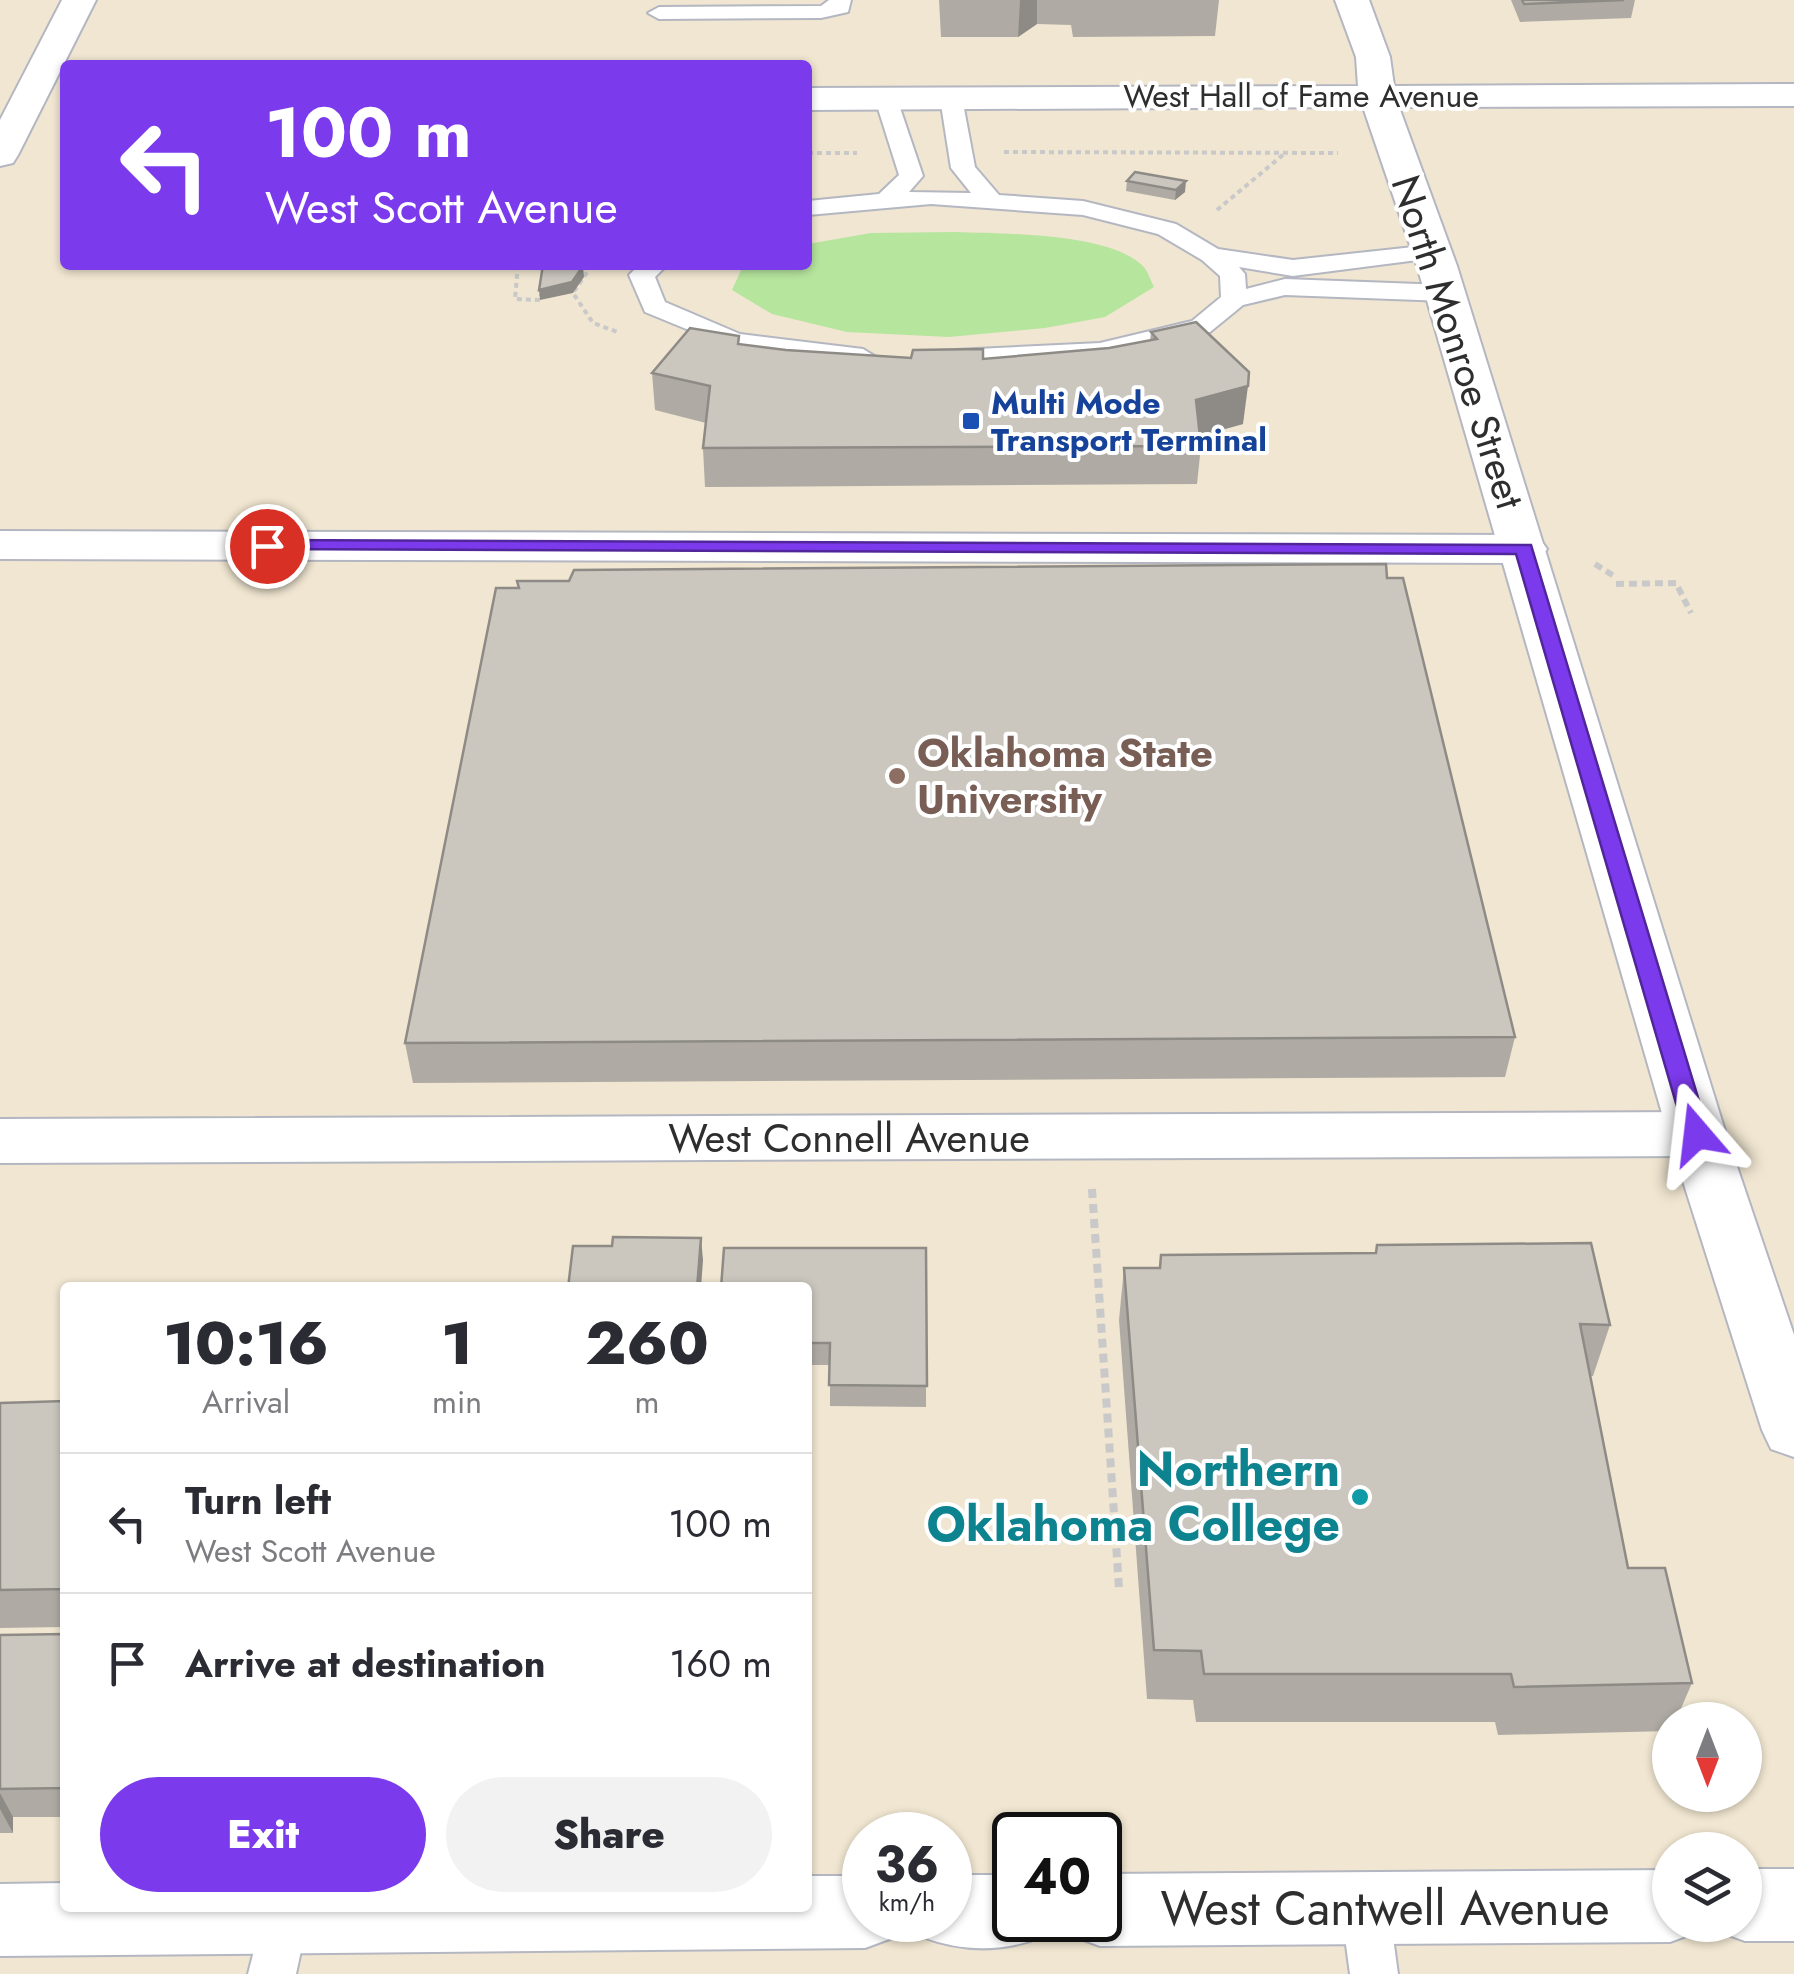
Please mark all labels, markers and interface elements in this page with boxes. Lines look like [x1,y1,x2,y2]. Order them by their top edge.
street label: West Hall of Fame Avenue [1123,73,1479,119]
text: 100 m [265,82,472,183]
icon: left [100,100,230,230]
street label: North Monroe Street [1377,168,1539,517]
text: West Scott Avenue [265,175,618,240]
place label: Multi Mode Transport Terminal [991,380,1267,463]
marker: Multi Mode Transport Terminal [960,410,982,432]
pin [225,504,310,589]
icon: arrive [240,519,295,574]
place label: Oklahoma State University [917,724,1213,828]
marker: Oklahoma State University [886,765,908,787]
position arrow [1645,1082,1749,1186]
street label: West Connell Avenue [668,1109,1030,1167]
text: 10:16 [163,1300,329,1387]
text: 1 [441,1300,473,1387]
text: 260 [585,1300,709,1387]
text: Arrival [202,1379,290,1425]
text: min [432,1379,482,1425]
text: m [635,1379,660,1425]
place label: Northern Oklahoma College [927,1435,1340,1559]
text: Turn left [185,1473,331,1528]
marker: Northern Oklahoma College [1349,1486,1371,1508]
icon: left [100,1496,155,1551]
text: 100 m [668,1496,772,1551]
text: West Scott Avenue [185,1528,436,1574]
icon: arrive [100,1636,155,1691]
text: Arrive at destination [185,1636,546,1691]
text: 160 m [669,1636,772,1691]
north arrow [1652,1702,1762,1812]
map controls [1652,1702,1762,1942]
button: Exit [100,1777,426,1892]
button: Share [446,1777,772,1892]
speed limit sign: 40 [992,1812,1122,1942]
text: 36 [875,1828,939,1901]
button: layers [1652,1832,1762,1942]
street label: West Cantwell Avenue [1161,1874,1610,1943]
text: km/h [879,1884,935,1920]

